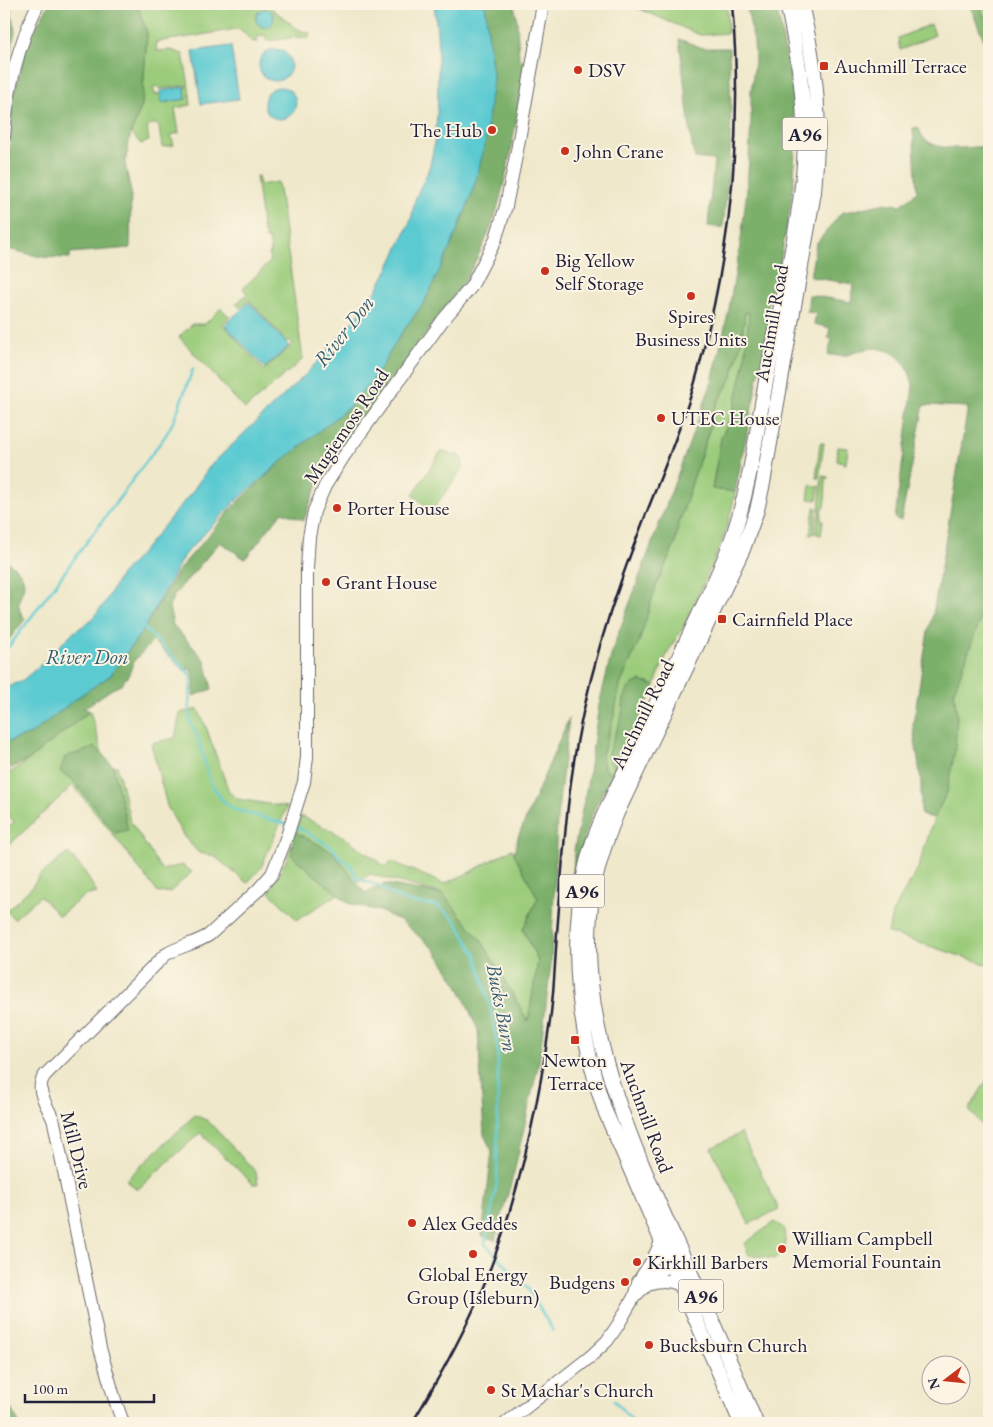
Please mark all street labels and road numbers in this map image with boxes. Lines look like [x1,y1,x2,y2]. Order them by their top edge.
road number: A96 [782,118,828,150]
street label: Auchmill Road [748,261,794,385]
street label: Mugiemoss Road [298,362,395,489]
street label: Auchmill Road [604,654,680,774]
road number: A96 [560,874,604,908]
street label: Auchmill Road [614,1055,680,1177]
street label: Mill Drive [55,1108,99,1192]
road number: A96 [678,1280,724,1312]

